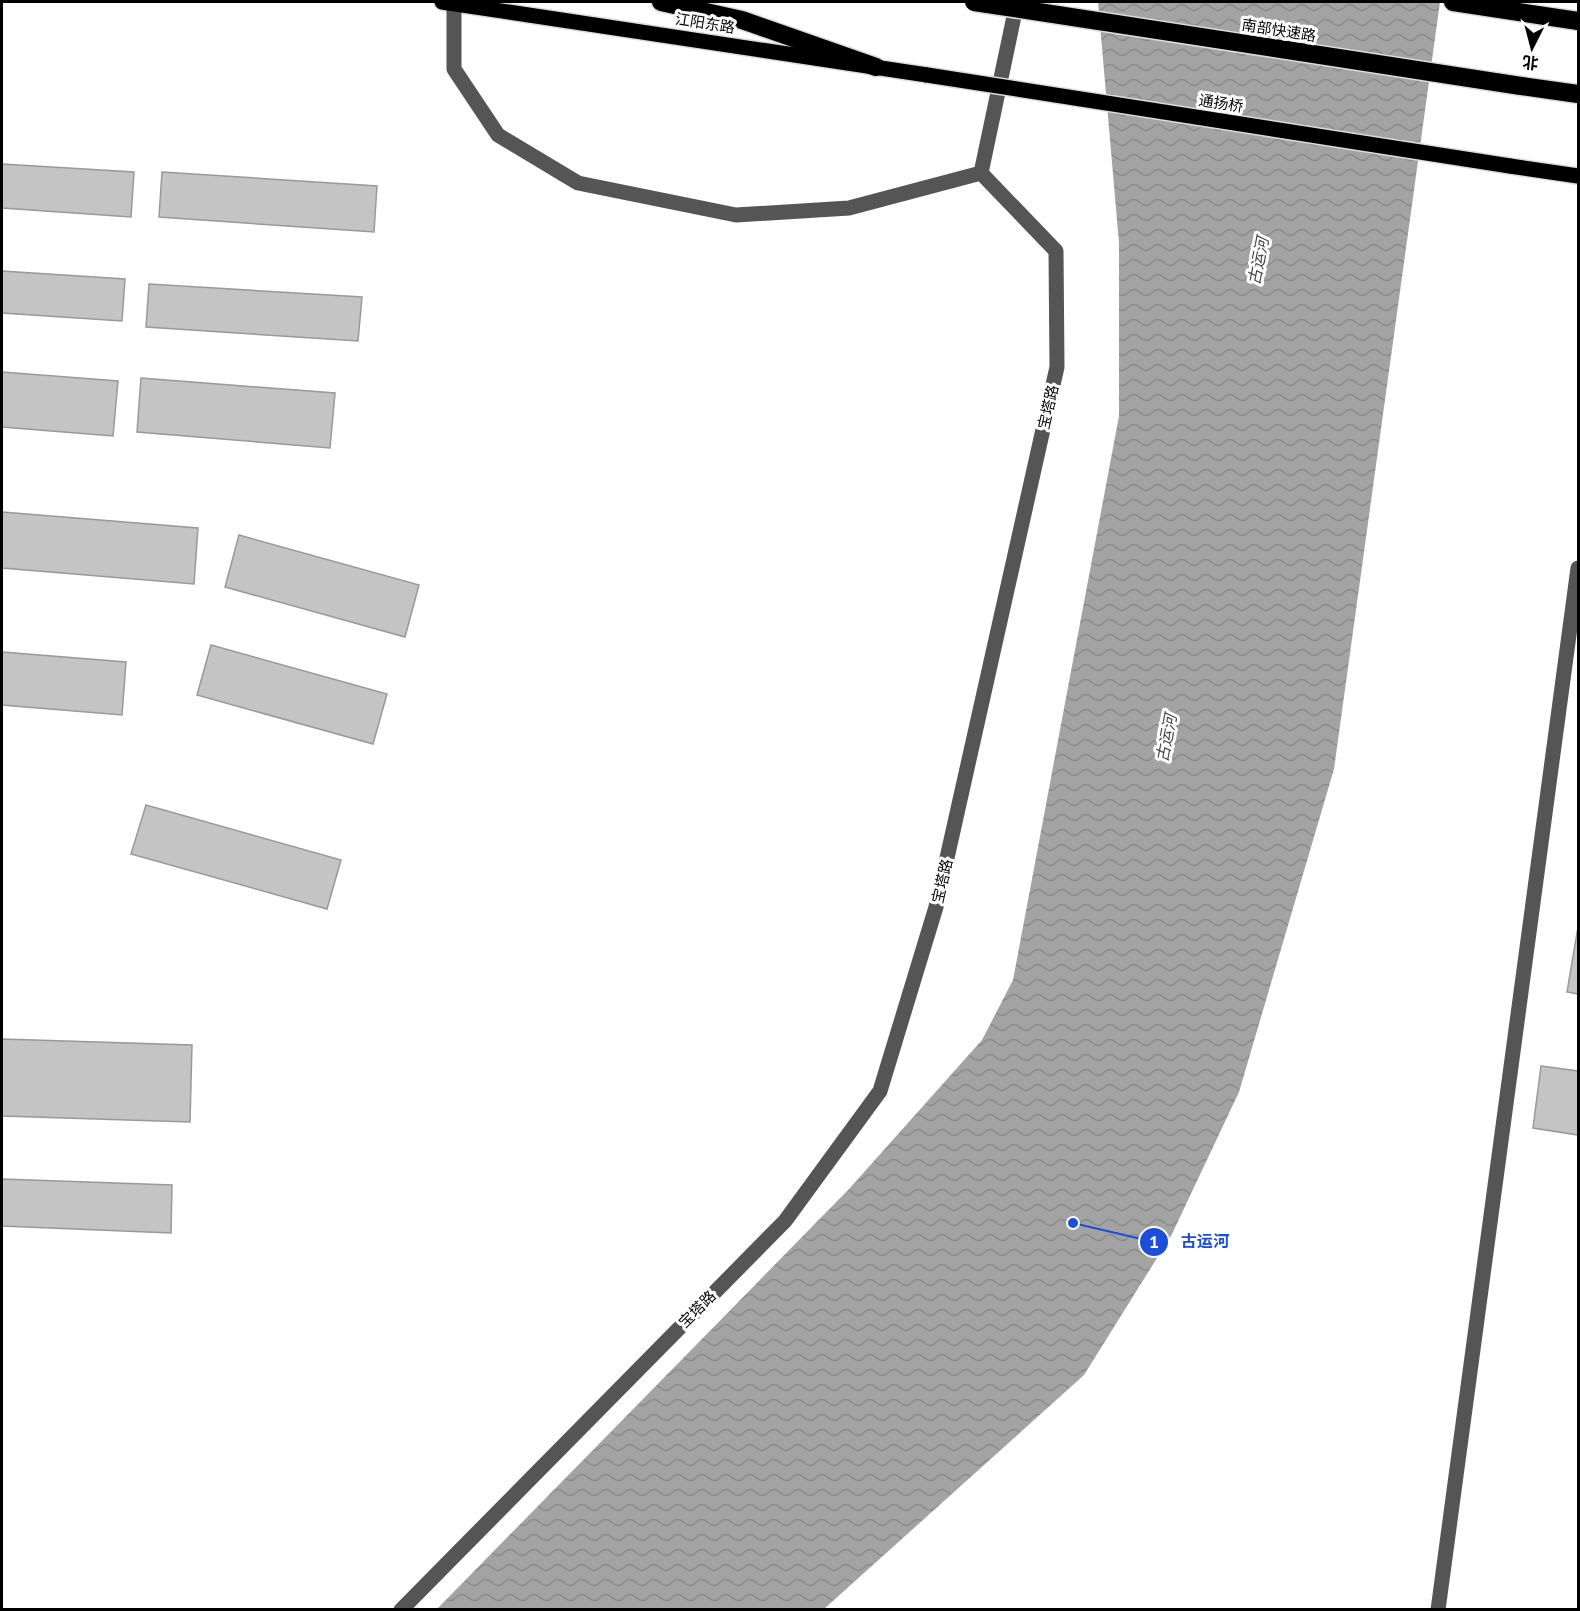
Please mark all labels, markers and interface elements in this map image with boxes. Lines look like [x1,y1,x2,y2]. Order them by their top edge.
street label: 江阳东路 [674,9,736,37]
street label: 南部快速路 [1240,15,1318,45]
north arrow [1502,18,1562,78]
text: 北 [1521,52,1539,74]
street label: 通扬桥 [1197,90,1245,116]
water label: 古运河 [1244,233,1273,286]
street label: 宝塔路 [1034,383,1062,431]
water label: 古运河 [1152,710,1181,763]
street label: 宝塔路 [928,857,956,905]
callout: 古运河 [1139,1225,1241,1259]
text: 1 [1149,1230,1159,1253]
text: 古运河 [1181,1231,1229,1251]
street label: 宝塔路 [674,1286,720,1332]

